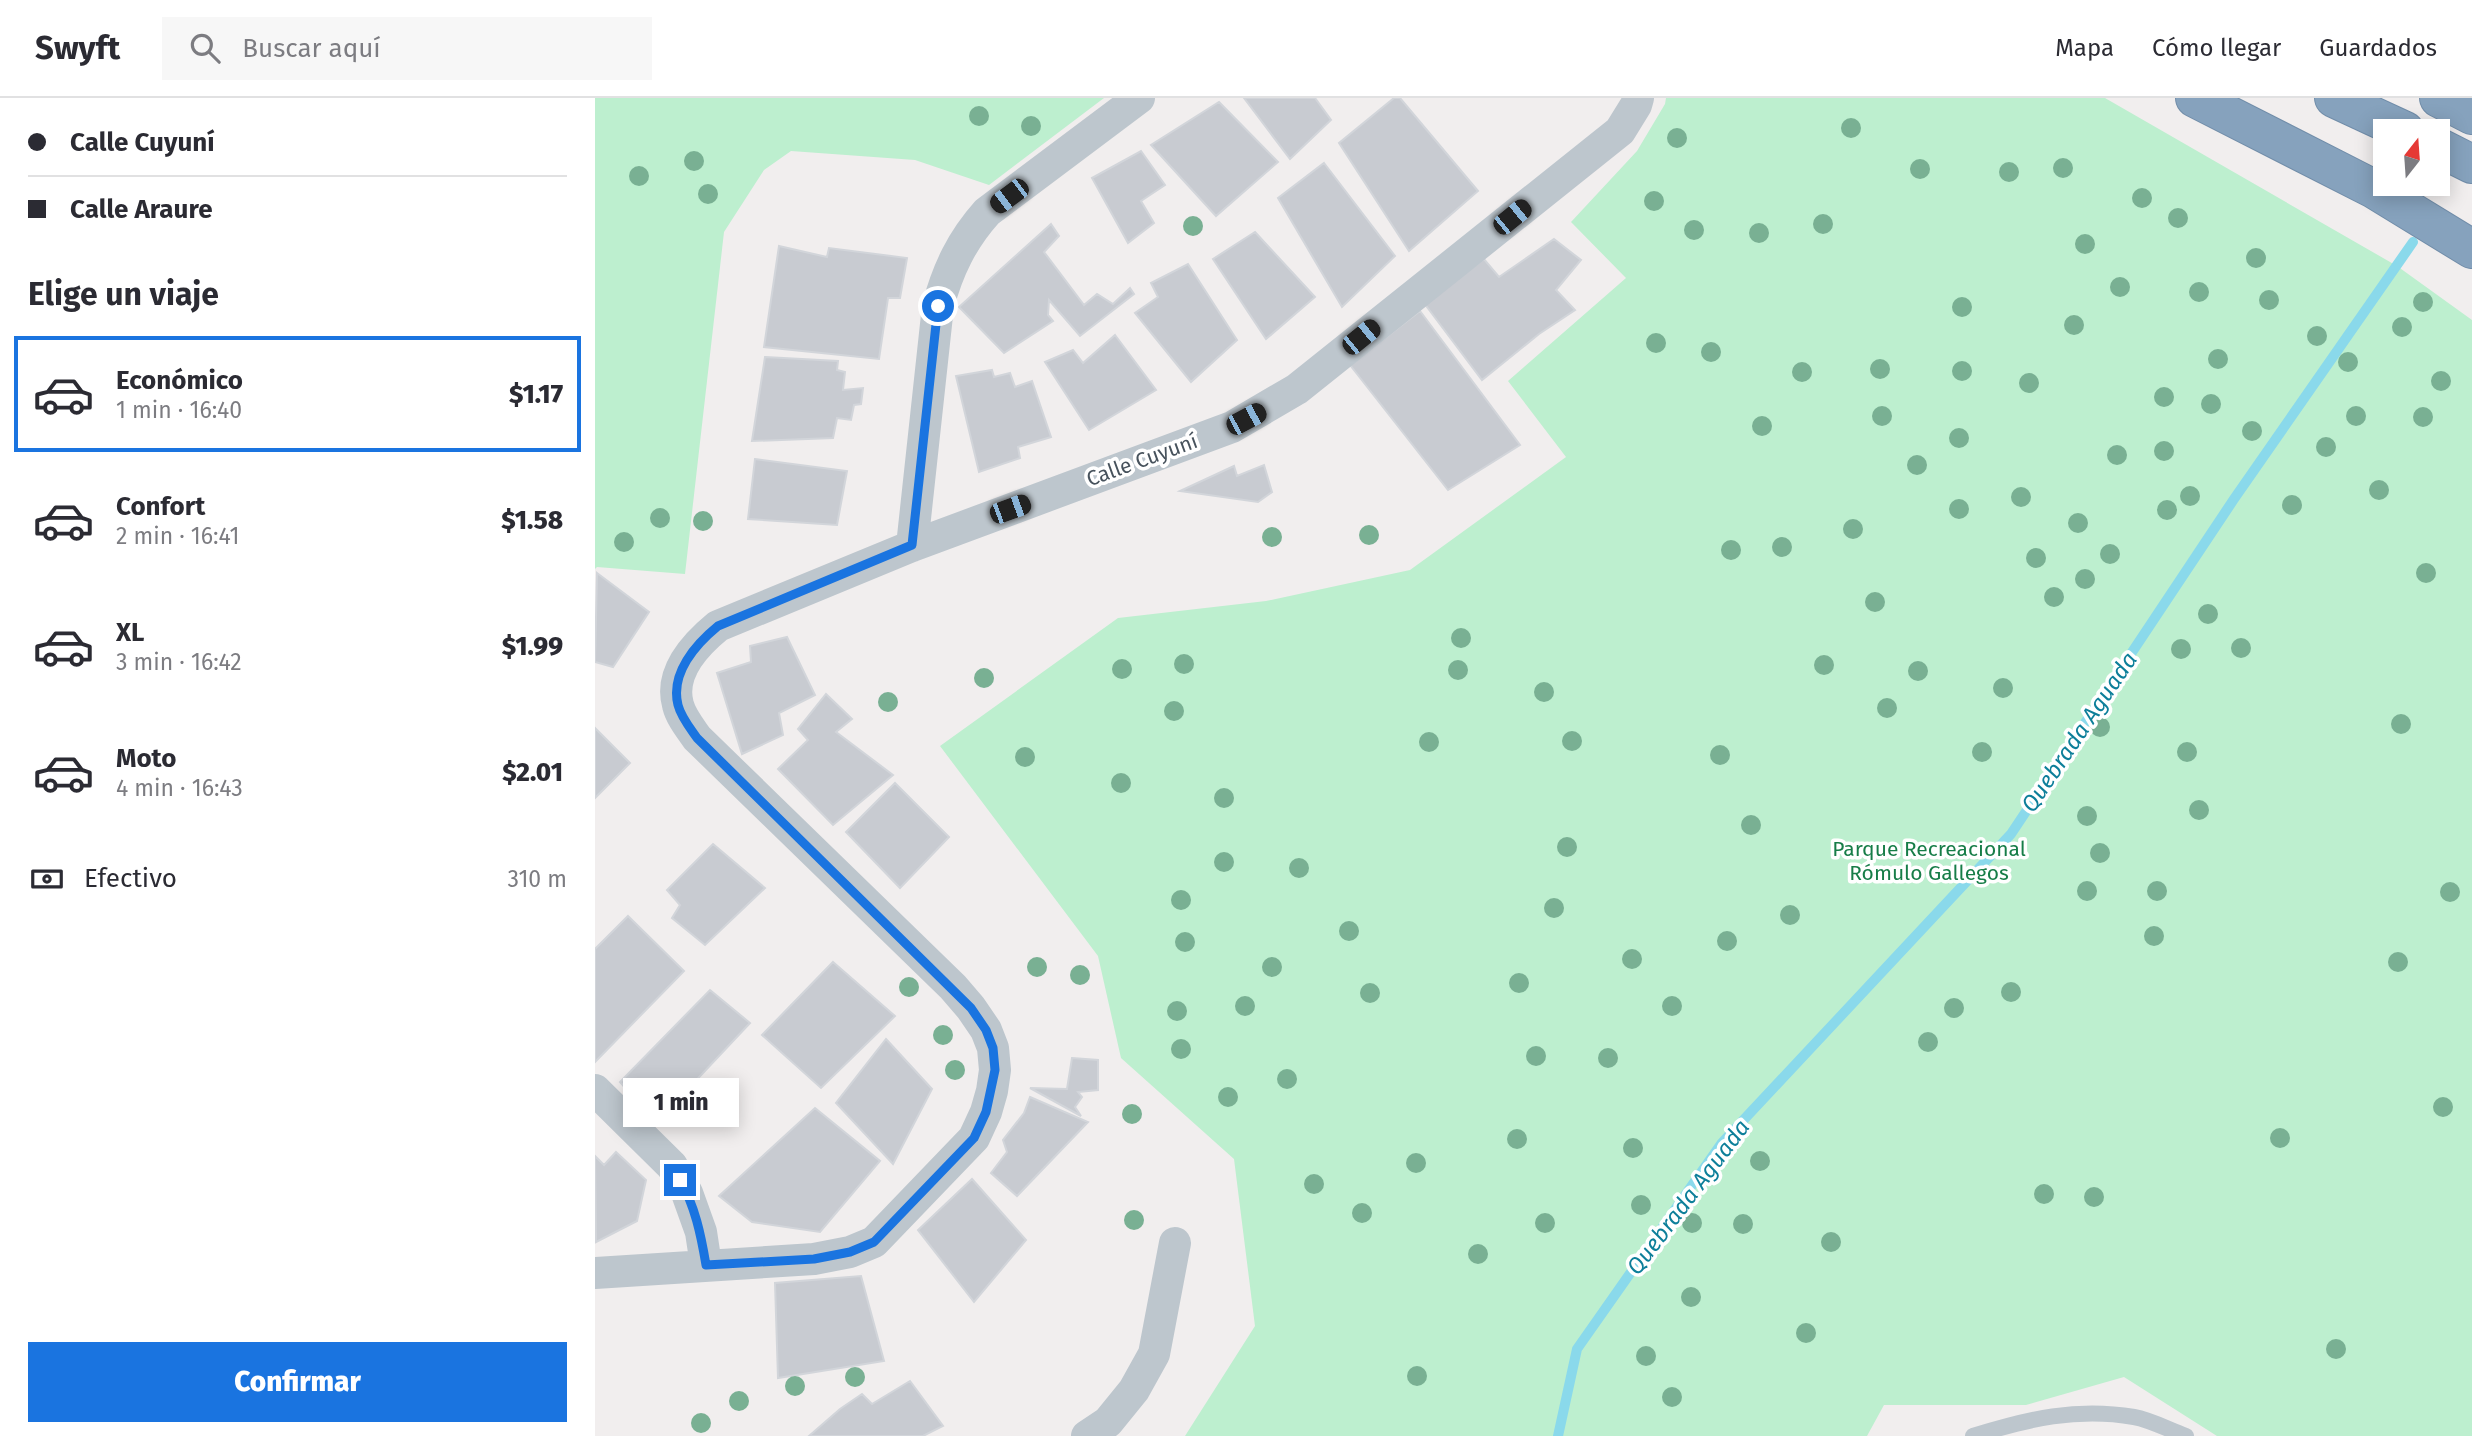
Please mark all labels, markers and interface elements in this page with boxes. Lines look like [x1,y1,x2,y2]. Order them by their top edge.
search box [162,17,652,80]
text: Swyft [35,28,120,68]
icon: search [186,29,224,67]
text: Buscar aquí [242,33,381,64]
text: Mapa [2055,34,2114,62]
text: Cómo llegar [2152,34,2281,62]
text: Guardados [2319,34,2437,62]
north arrow [2373,119,2450,196]
map controls [2373,119,2450,196]
text: Calle Cuyuní [70,127,215,158]
car [986,175,1033,217]
text: Calle Araure [70,194,212,225]
car [1490,196,1535,238]
text: Elige un viaje [28,275,219,313]
route start [922,290,954,322]
car [1339,316,1384,358]
icon: car [32,363,95,426]
text: Económico [116,365,243,396]
text: $1.17 [509,379,563,410]
text: 1 min · 16:40 [116,396,242,424]
car [1223,400,1270,438]
street label: Calle Cuyuní [1083,428,1201,492]
icon: car [32,489,95,552]
text: Confort [116,491,205,522]
car [987,492,1034,526]
text: $1.58 [501,505,563,536]
text: 2 min · 16:41 [116,522,239,550]
icon: car [32,615,95,678]
text: XL [116,617,144,648]
text: $1.99 [502,631,563,662]
water label: Quebrada Aguada [2015,647,2143,817]
text: 3 min · 16:42 [116,648,242,676]
icon: car [32,741,95,804]
text: Moto [116,743,176,774]
text: $2.01 [502,757,563,788]
text: 4 min · 16:43 [116,774,243,802]
park label: Parque Recreacional Rómulo Gallegos [1832,836,2026,886]
icon: cash [28,860,66,898]
text: Efectivo [84,863,177,894]
text: 310 m [507,865,567,893]
callout: 1 min [622,1079,738,1128]
text: 1 min [653,1088,709,1116]
water label: Quebrada Aguada [1620,1114,1756,1280]
route end [664,1164,696,1196]
button: Confirmar [28,1342,567,1422]

